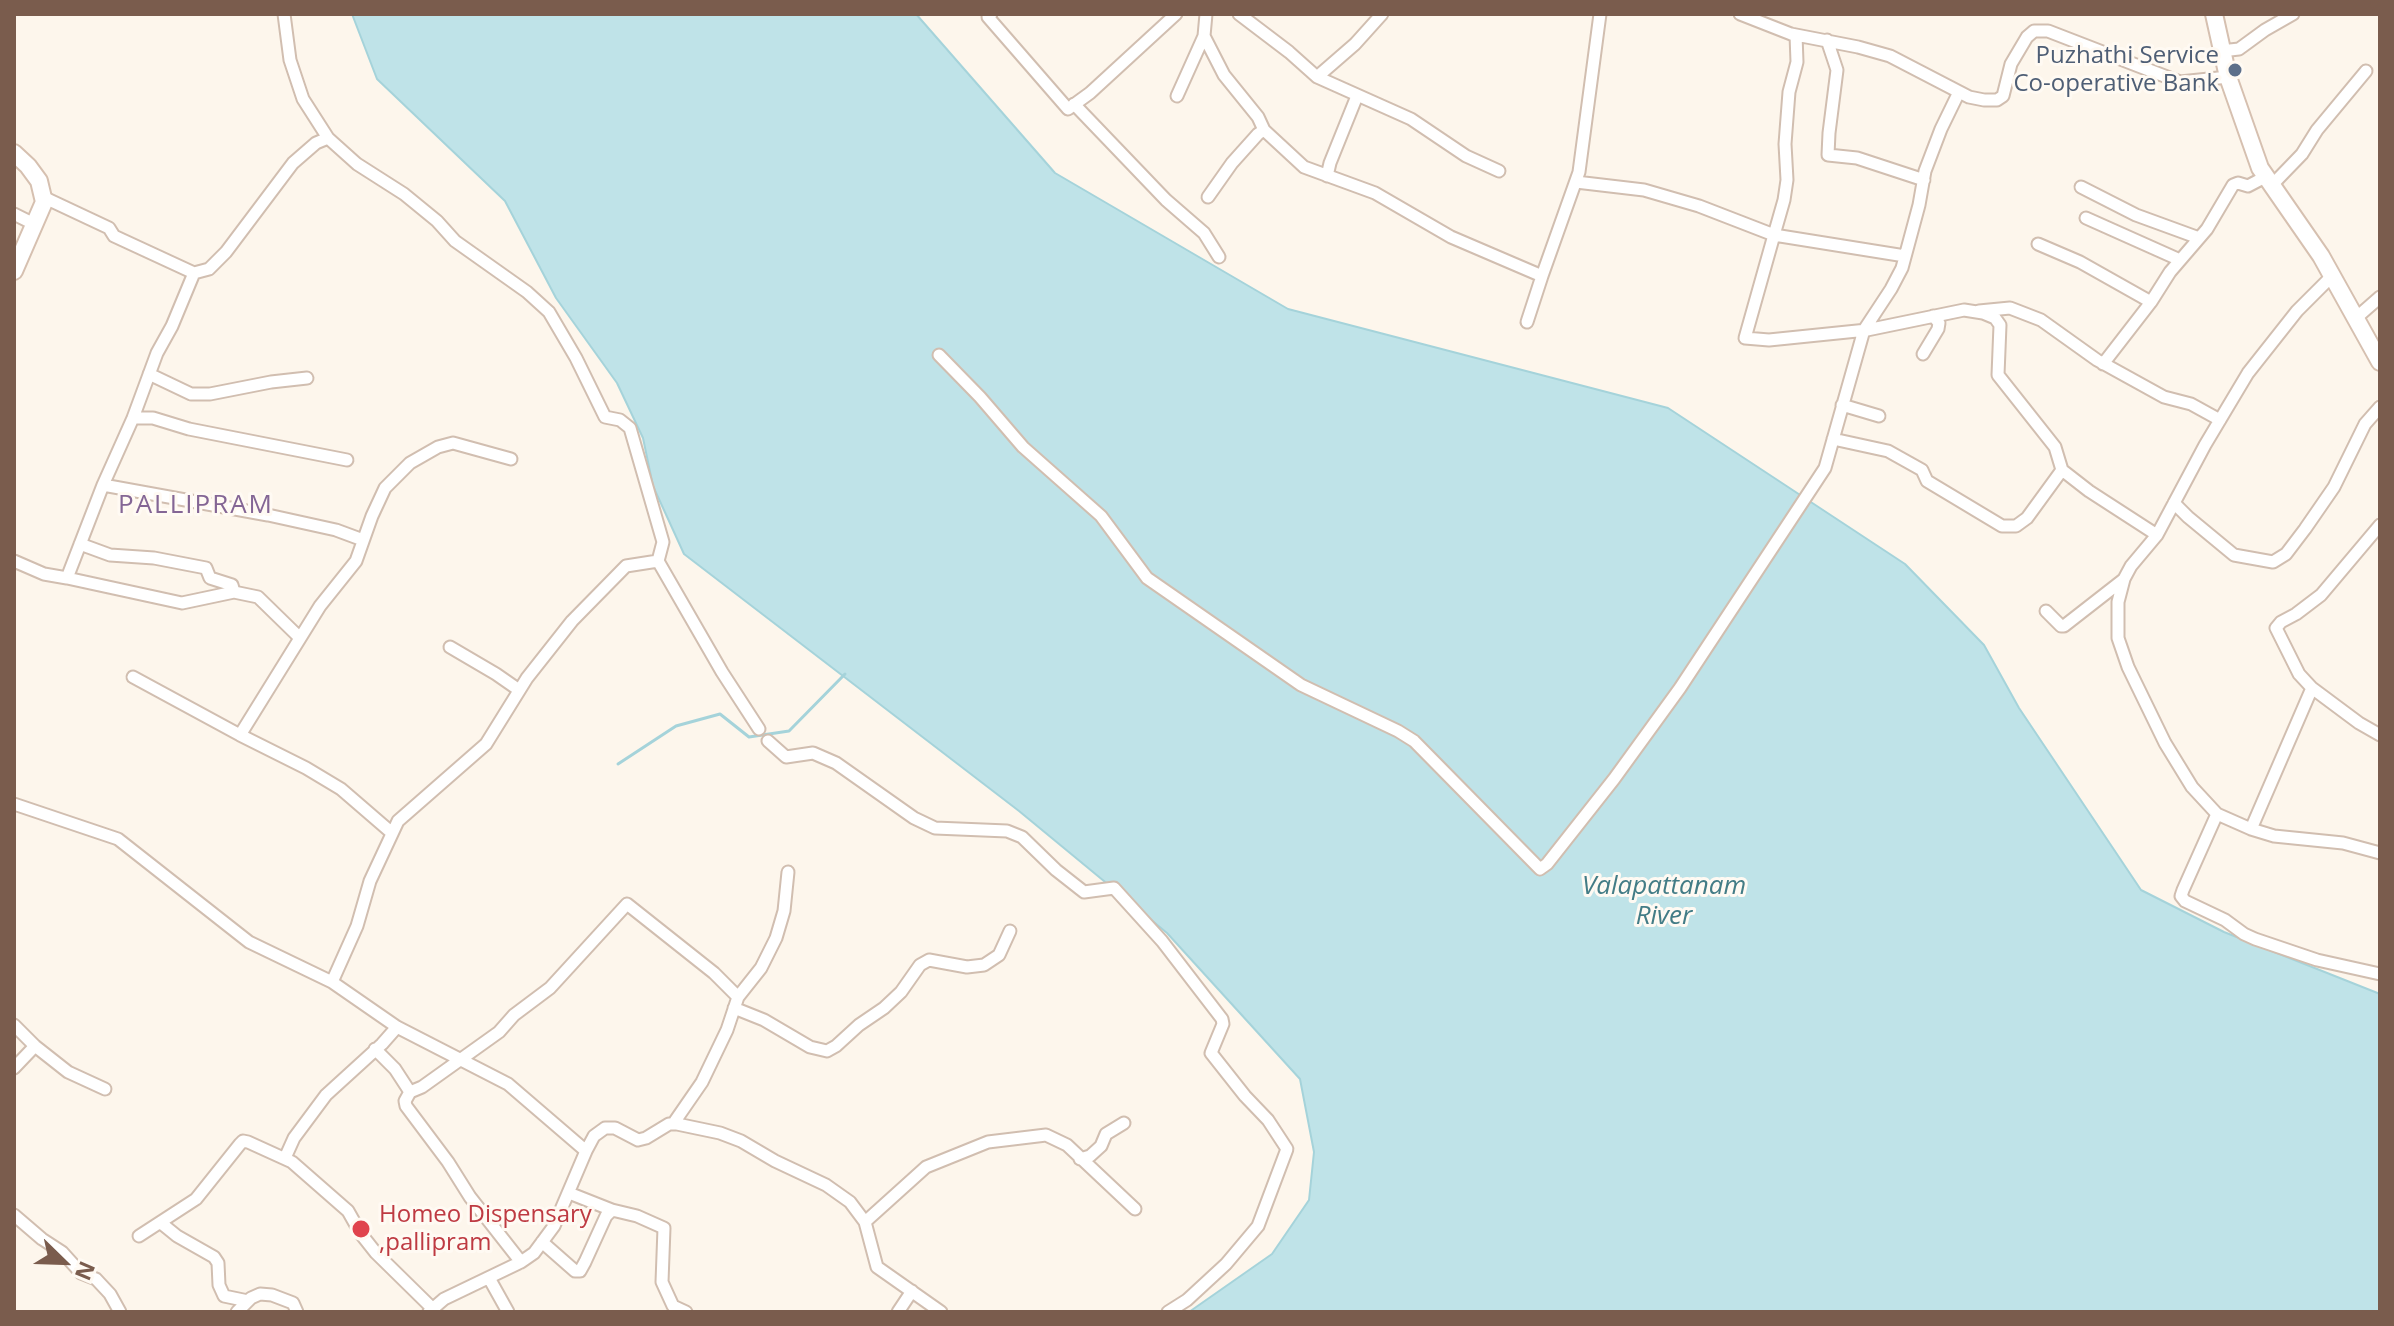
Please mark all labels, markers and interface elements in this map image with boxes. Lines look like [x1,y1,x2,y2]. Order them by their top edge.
place label: Puzhathi Service Co-operative Bank [2014,42,2219,98]
marker: Puzhathi Service Co-operative Bank [2226,61,2244,79]
district label: PALLIPRAM [118,490,274,522]
water label: Valapattanam River [1582,871,1746,932]
place label: Homeo Dispensary ,pallipram [379,1201,592,1257]
marker: Homeo Dispensary ,pallipram [350,1218,372,1240]
north arrow [24,1222,104,1302]
text: N [69,1257,103,1285]

